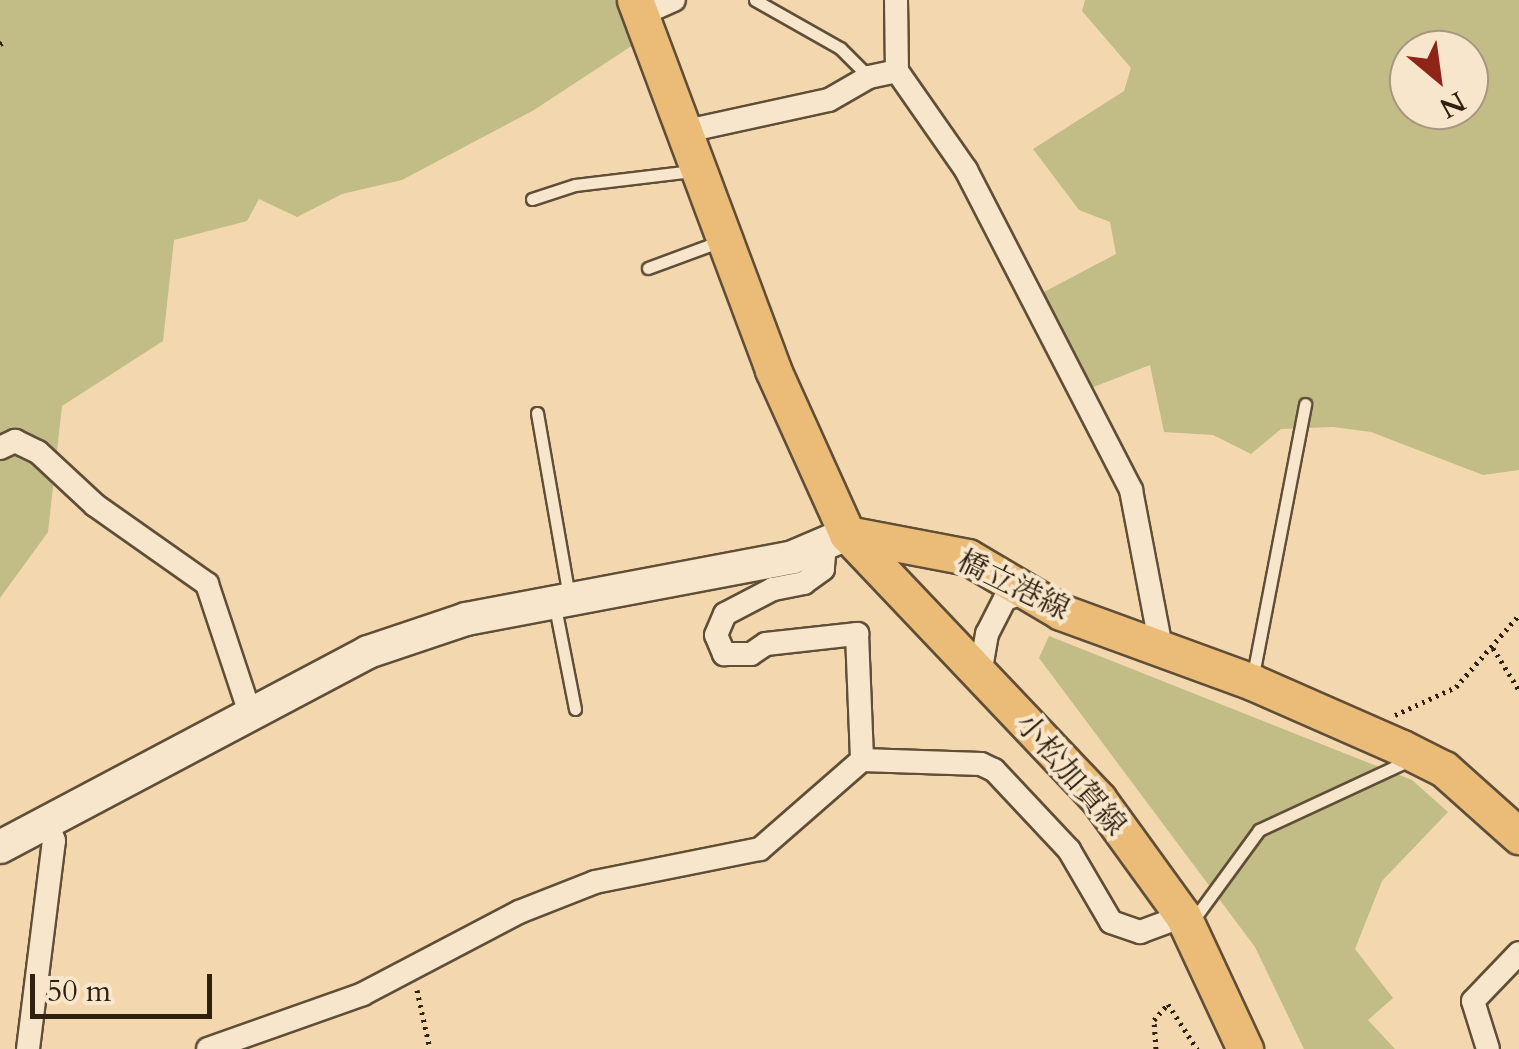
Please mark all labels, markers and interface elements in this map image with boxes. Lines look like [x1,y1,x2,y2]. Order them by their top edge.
north arrow [1389,30,1489,130]
text: N [1433,82,1472,127]
street label: 橋立港線 [951,544,1075,628]
street label: 小松加賀線 [1007,707,1133,843]
scale bar [35,954,218,1016]
text: 50 m [47,971,111,1012]

